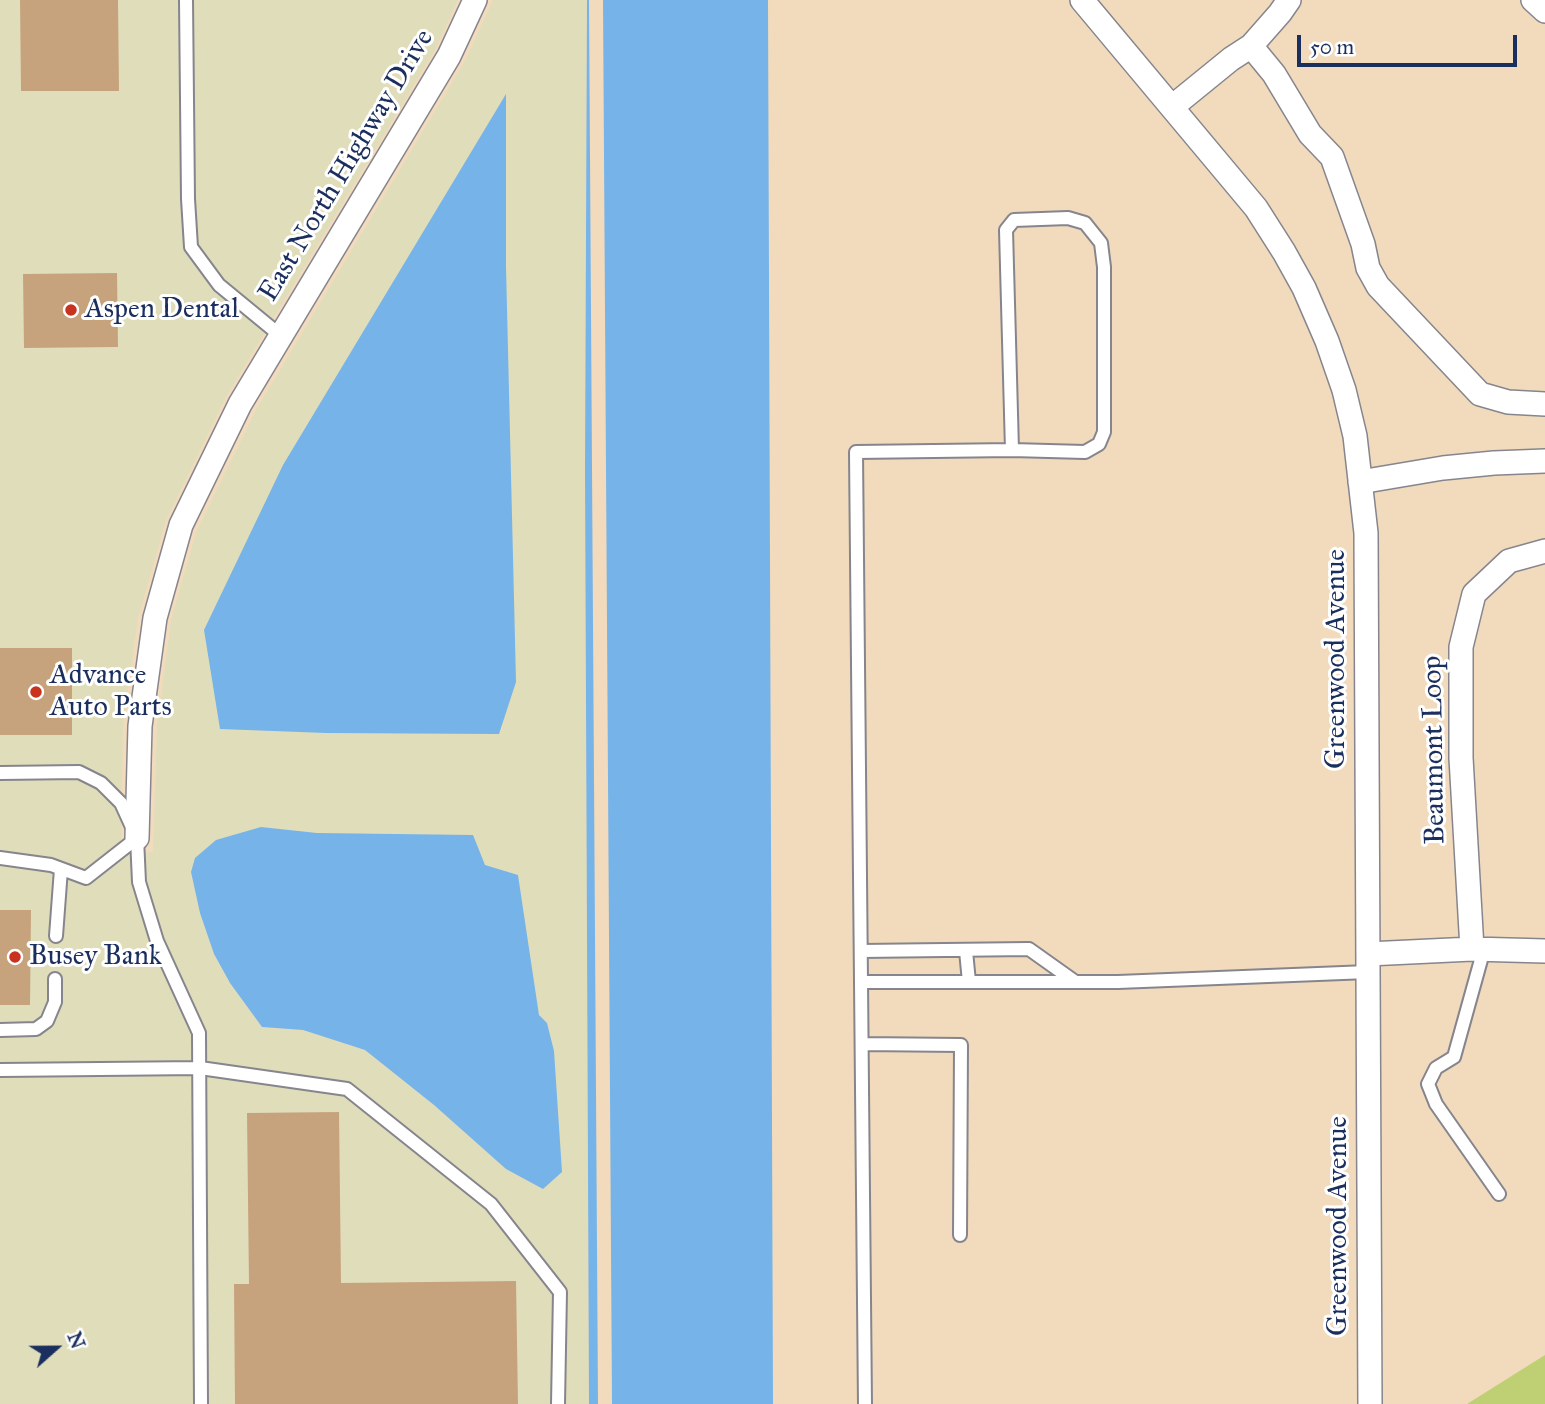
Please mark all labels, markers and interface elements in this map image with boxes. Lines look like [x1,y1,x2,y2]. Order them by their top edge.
scale bar [1300,21,1520,65]
street label: East North Highway Drive [252,24,442,308]
text: 50 m [1310,34,1354,60]
place label: Aspen Dental [85,293,239,327]
marker: Aspen Dental [63,302,79,318]
street label: Greenwood Avenue [1320,549,1354,769]
street label: Beaumont Loop [1417,655,1453,845]
place label: Advance Auto Parts [50,659,172,725]
marker: Advance Auto Parts [28,684,44,700]
place label: Busey Bank [29,940,162,974]
marker: Busey Bank [7,949,23,965]
street label: Greenwood Avenue [1322,1116,1356,1336]
north arrow [21,1313,91,1383]
text: N [62,1329,90,1352]

